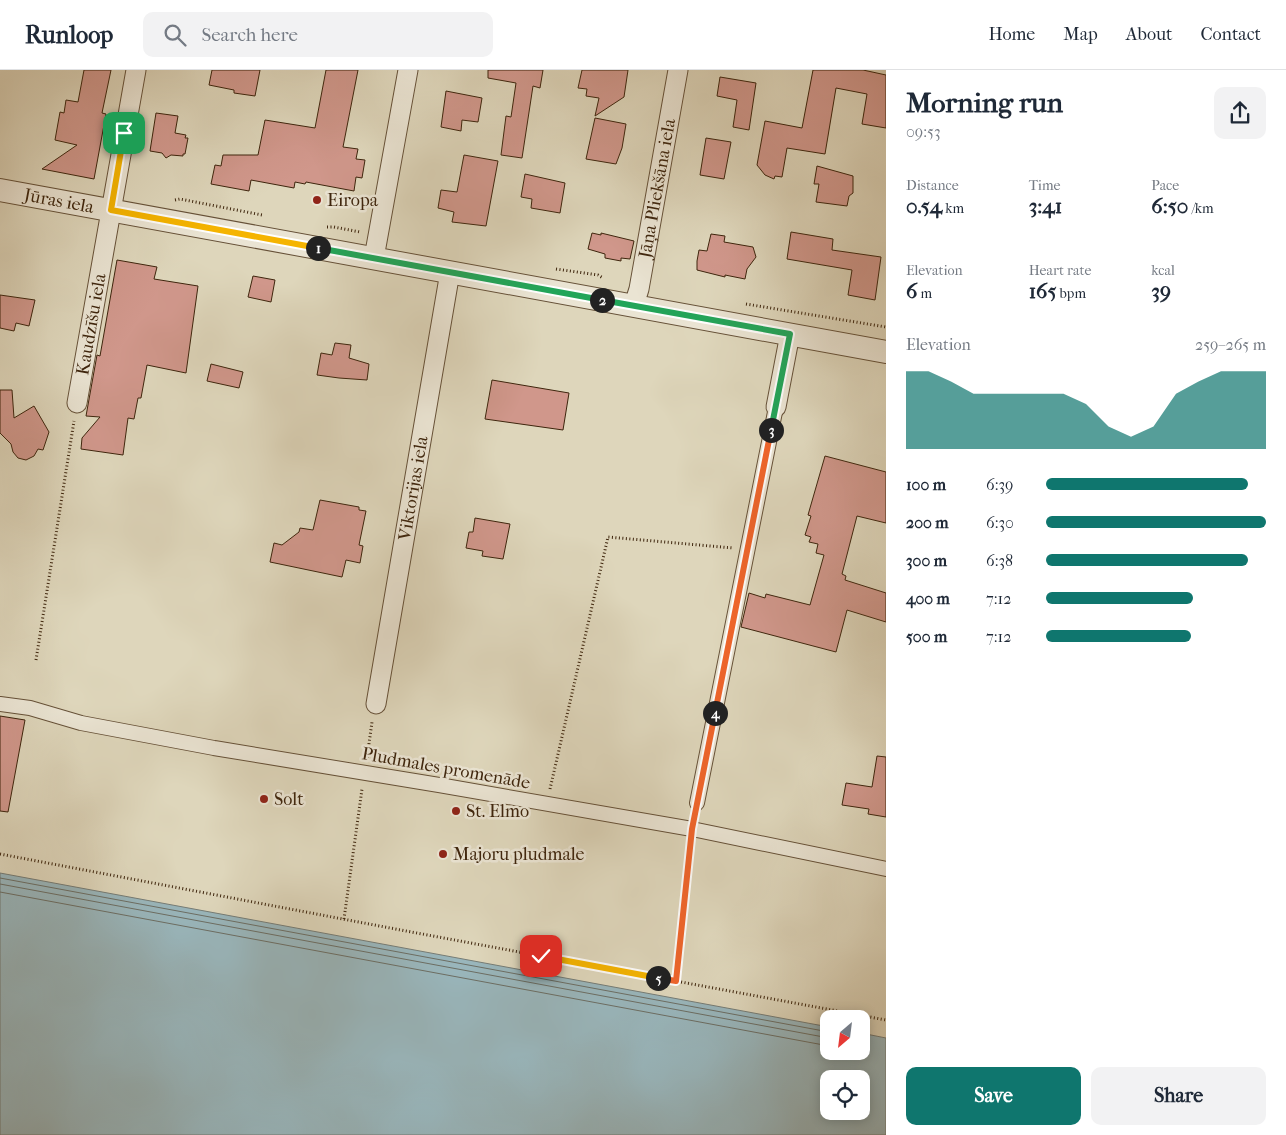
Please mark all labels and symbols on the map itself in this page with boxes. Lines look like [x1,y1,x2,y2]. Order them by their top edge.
pin [103,112,145,154]
street label: Jāņa Pliekšāna iela [634,116,680,262]
street label: Jūras iela [20,184,96,218]
place label: Eiropa [327,190,379,211]
marker: Eiropa [311,194,323,206]
pin: 1 [306,236,330,260]
street label: Kaudzīšu iela [72,271,111,377]
pin: 2 [590,288,614,312]
pin: 3 [758,418,784,442]
street label: Viktorijas iela [394,434,433,543]
pin: 4 [702,700,728,726]
street label: Pludmales promenāde [360,743,532,794]
place label: Solt [274,789,304,810]
marker: Solt [258,793,270,805]
place label: St. Elmo [466,801,529,822]
marker: St. Elmo [450,805,462,817]
place label: Majoru pludmale [453,844,585,865]
marker: Majoru pludmale [437,848,449,860]
pin [520,935,562,977]
pin: 5 [646,966,670,990]
north arrow [820,1010,870,1060]

